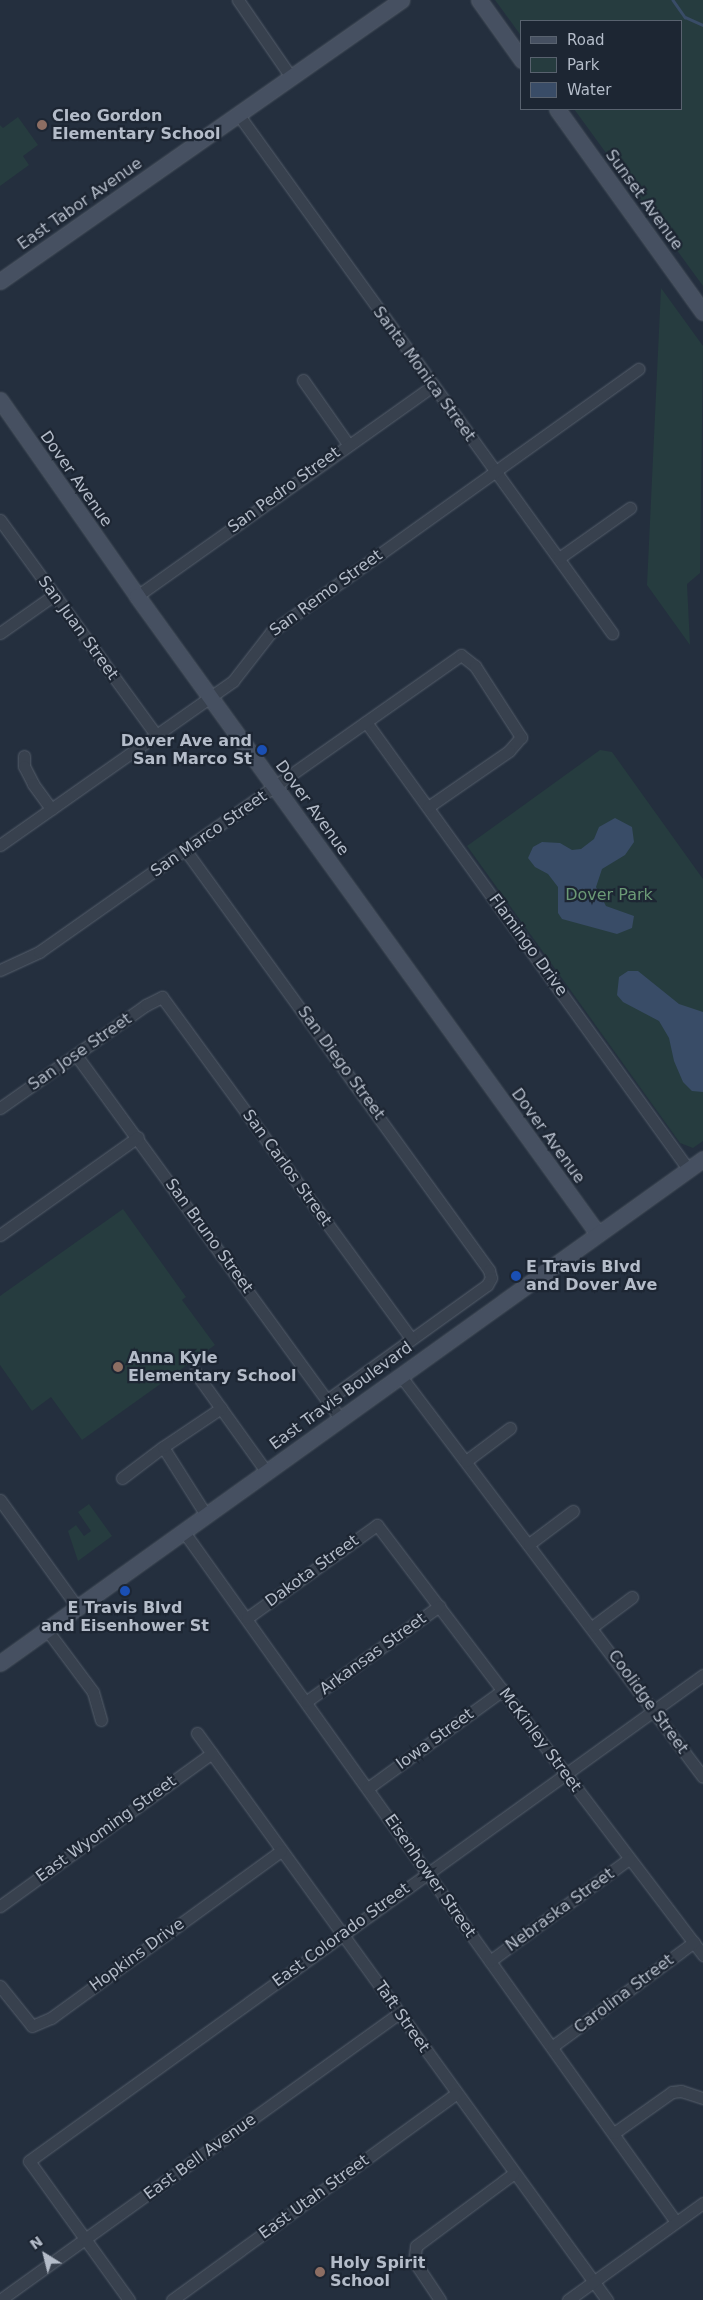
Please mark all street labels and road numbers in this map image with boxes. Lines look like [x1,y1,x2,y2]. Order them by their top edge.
street label: Sunset Avenue [601,146,687,254]
street label: East Tabor Avenue [14,154,146,254]
street label: Santa Monica Street [369,303,479,445]
street label: Dover Avenue [36,427,116,531]
street label: San Pedro Street [224,443,344,537]
street label: San Remo Street [266,546,386,640]
street label: San Juan Street [34,572,122,684]
street label: Dover Avenue [271,757,353,859]
street label: San Marco Street [147,787,271,881]
street label: Flamingo Drive [485,890,571,1000]
street label: San Diego Street [293,1003,389,1123]
street label: San Jose Street [25,1009,135,1095]
street label: Dover Avenue [507,1085,589,1187]
street label: San Carlos Street [238,1106,336,1230]
street label: San Bruno Street [161,1175,257,1297]
street label: East Travis Boulevard [266,1338,416,1454]
street label: Dakota Street [262,1531,362,1611]
street label: Arkansas Street [316,1609,430,1699]
street label: Coolidge Street [604,1646,692,1758]
street label: McKinley Street [495,1684,585,1796]
street label: Iowa Street [393,1704,477,1774]
street label: East Wyoming Street [32,1772,180,1886]
street label: Eisenhower Street [380,1811,480,1941]
street label: Nebraska Street [502,1864,618,1956]
street label: East Colorado Street [269,1879,413,1991]
street label: Hopkins Drive [86,1914,188,1996]
street label: Carolina Street [570,1950,678,2038]
street label: Taft Street [371,1978,433,2056]
street label: East Bell Avenue [140,2110,260,2204]
street label: East Utah Street [255,2151,373,2243]

